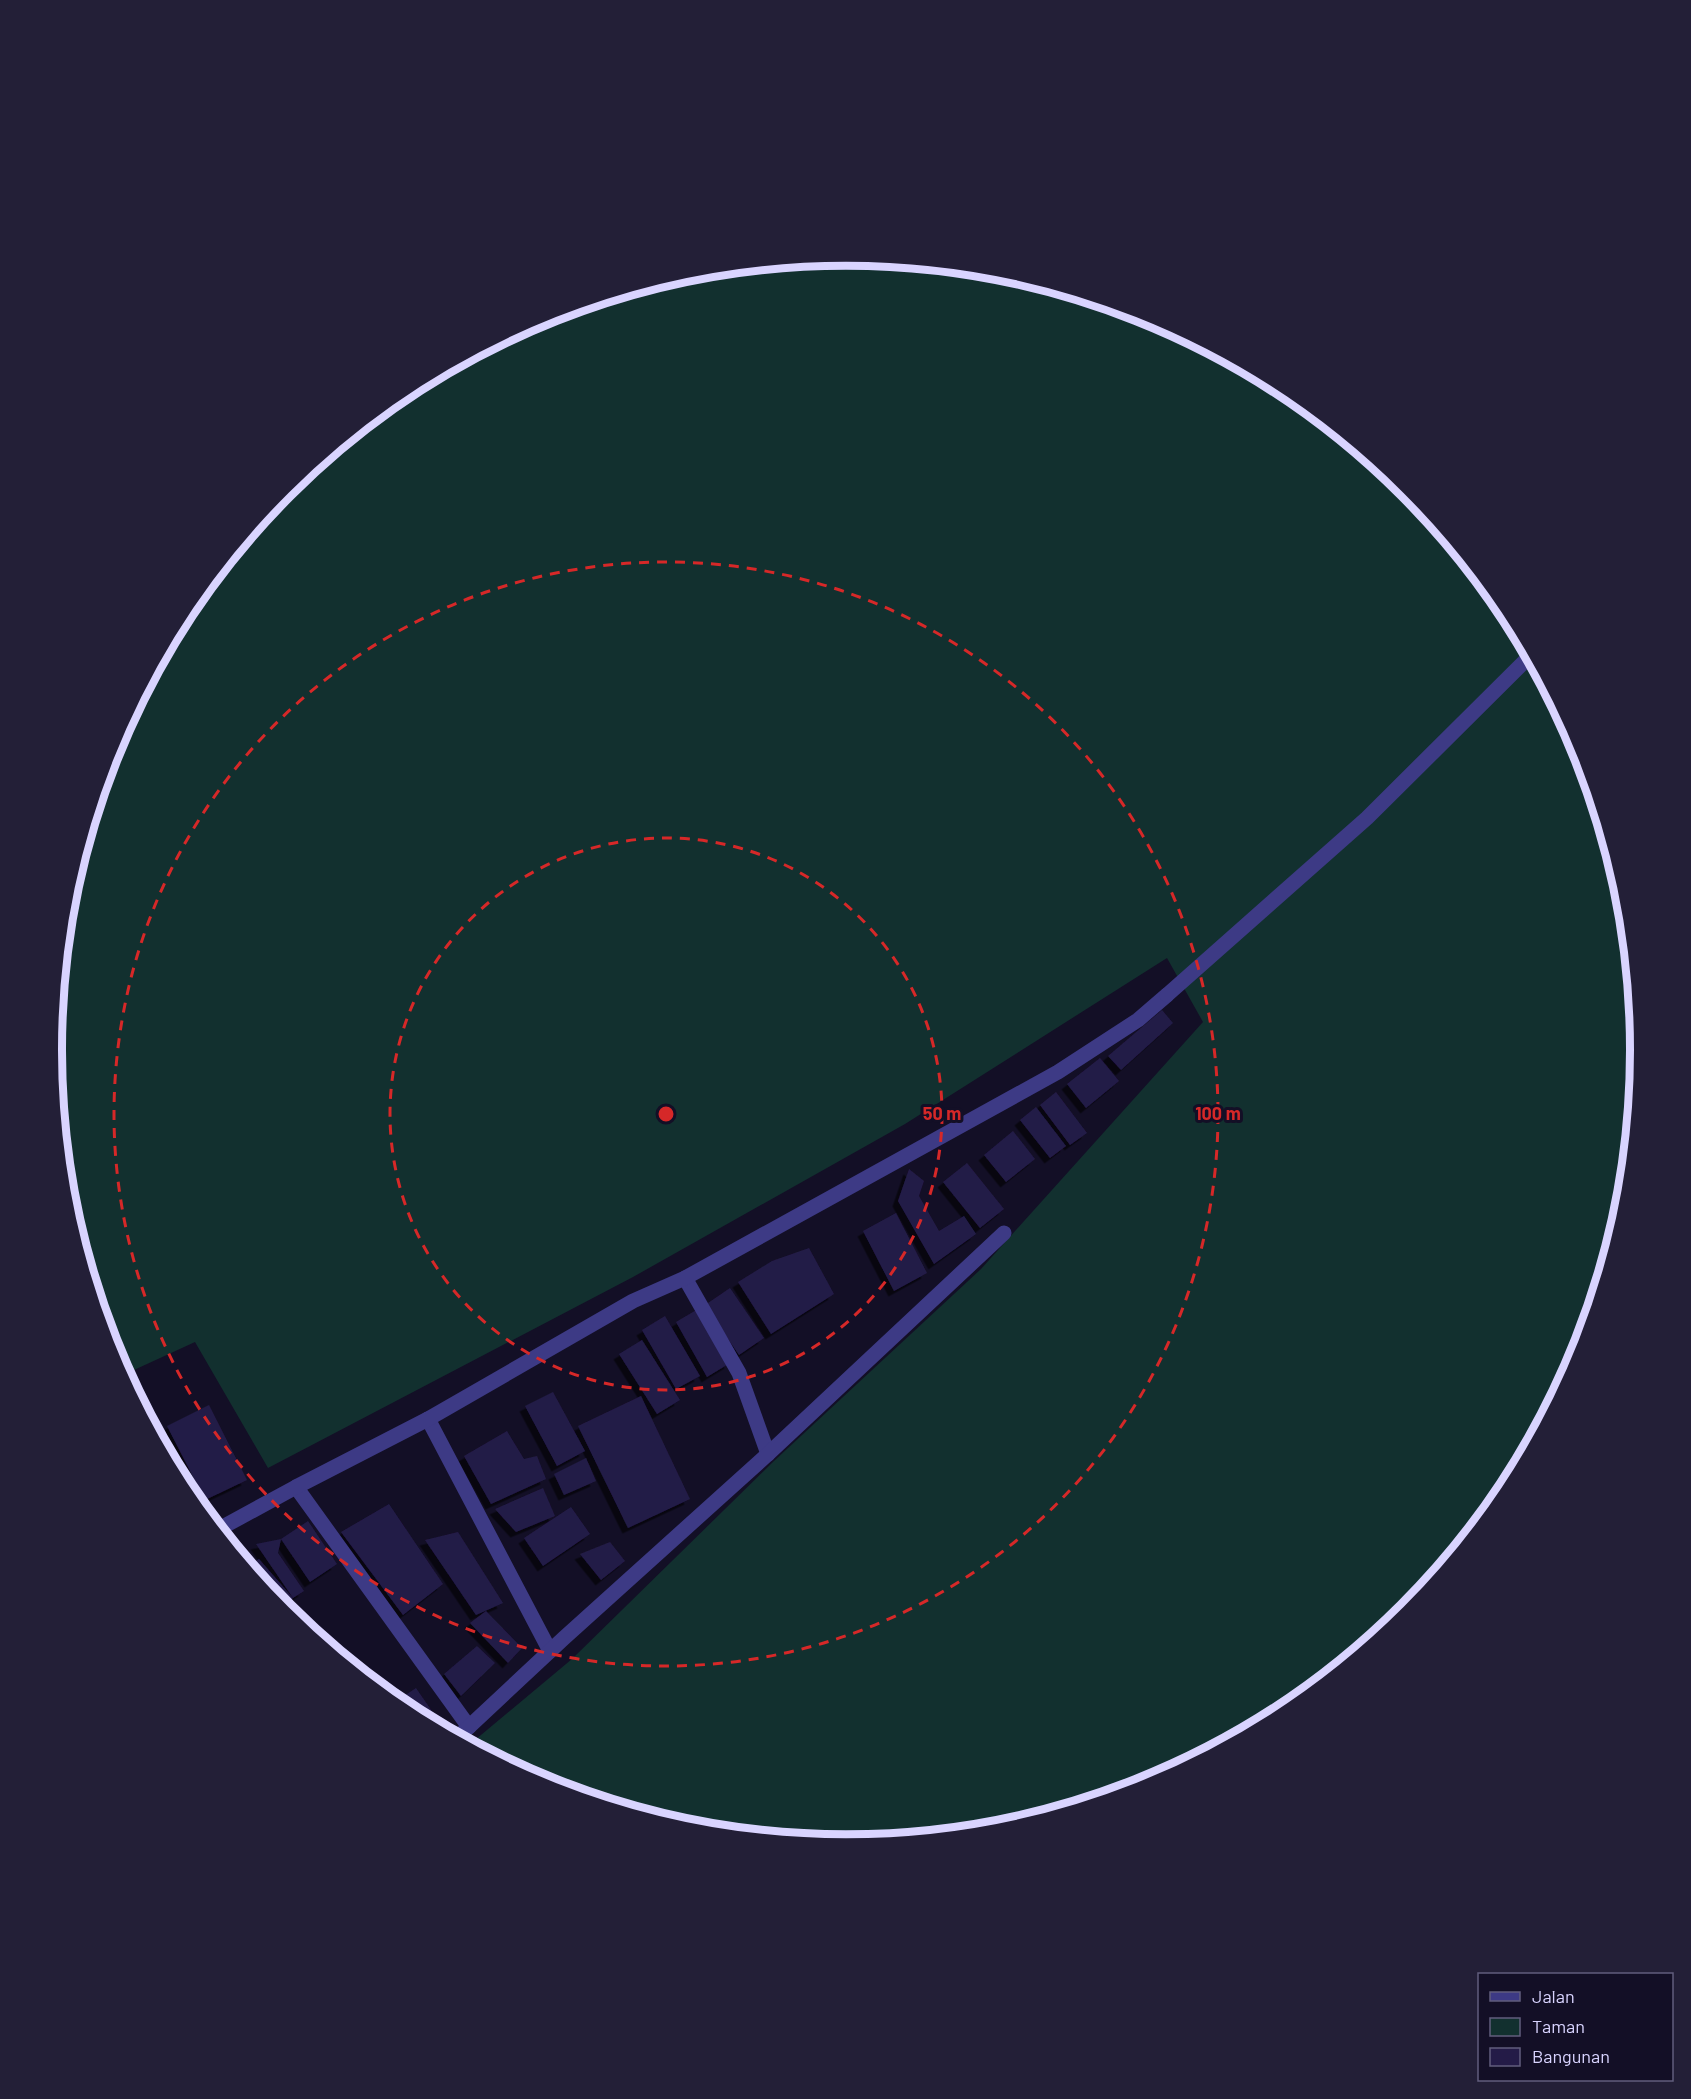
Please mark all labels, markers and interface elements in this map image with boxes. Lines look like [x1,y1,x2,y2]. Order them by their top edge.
text: 50 m [923,1102,961,1124]
text: 100 m [1195,1102,1241,1124]
centre of rings [656,1104,676,1124]
legend [1478,1973,1673,2081]
text: Jalan [1532,1985,1575,2007]
text: Taman [1532,2015,1585,2037]
text: Bangunan [1532,2045,1610,2067]

